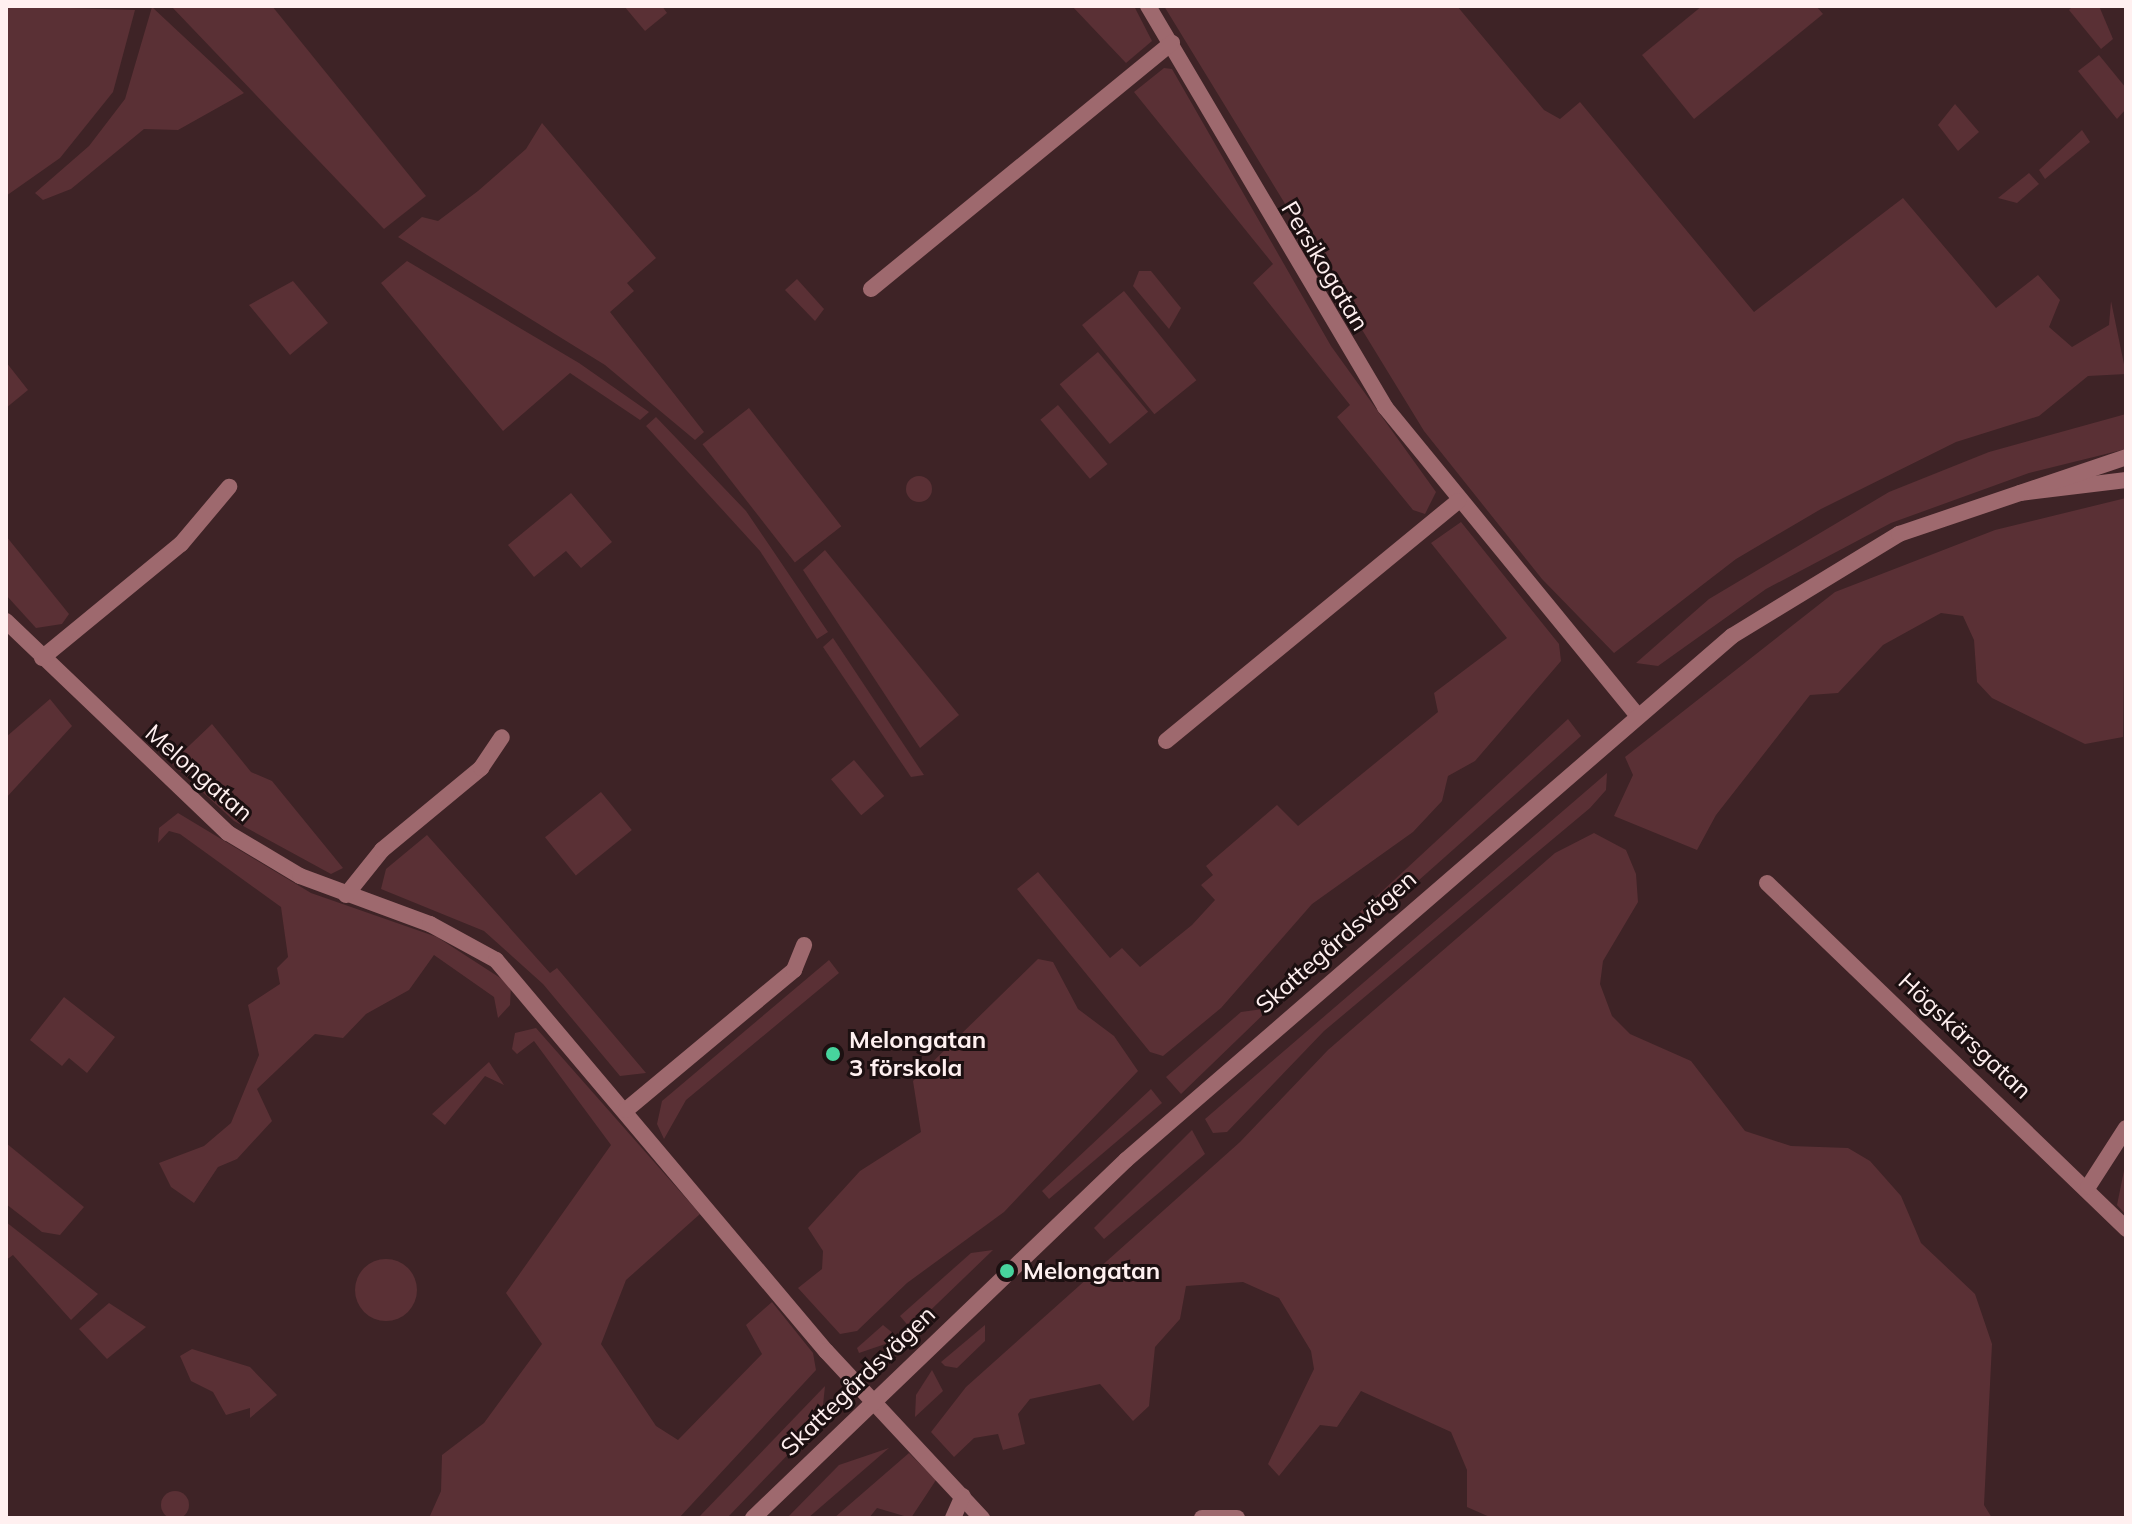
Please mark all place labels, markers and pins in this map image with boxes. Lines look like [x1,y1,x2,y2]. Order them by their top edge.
place label: Melongatan 3 förskola [849,1026,986,1082]
marker: Melongatan 3 förskola [824,1045,842,1063]
place label: Melongatan [1023,1257,1160,1285]
marker: Melongatan [998,1262,1016,1280]

